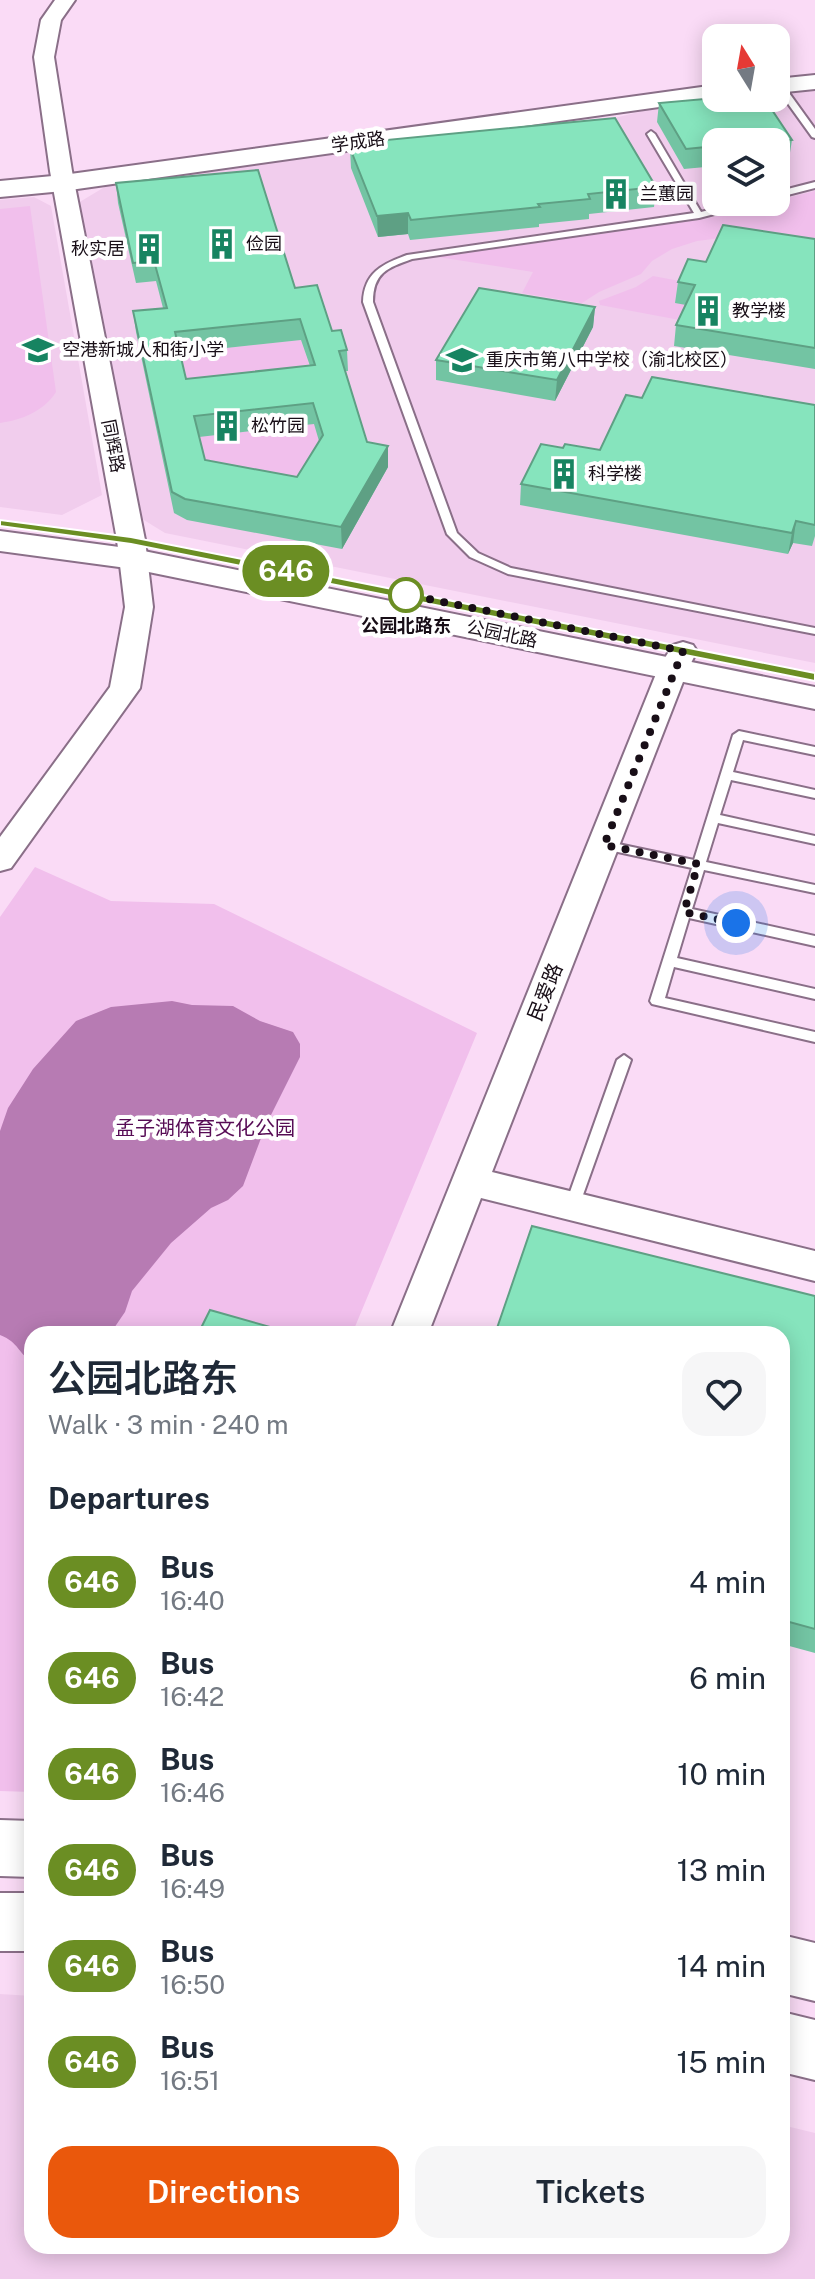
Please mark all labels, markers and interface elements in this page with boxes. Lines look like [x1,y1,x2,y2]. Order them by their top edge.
north arrow [702,24,790,112]
map controls [702,24,790,216]
street label: 学成路 [330,127,386,156]
button: layers [702,128,790,216]
building icon: 兰蕙园 [599,177,633,211]
place label: 兰蕙园 [640,183,694,204]
building icon: 俭园 [205,227,239,261]
building icon: 秋实居 [132,232,166,266]
place label: 俭园 [246,233,282,254]
place label: 秋实居 [71,238,125,259]
building icon: 教学楼 [691,294,725,328]
place label: 教学楼 [732,300,786,321]
school or university icon: 空港新城人和街小学 [21,333,55,367]
place label: 空港新城人和街小学 [62,339,224,360]
school or university icon: 重庆市第八中学校（渝北校区） [445,343,479,377]
place label: 重庆市第八中学校（渝北校区） [486,349,738,370]
building icon: 松竹园 [210,409,244,443]
place label: 松竹园 [251,415,305,436]
street label: 同辉路 [98,417,129,474]
building icon: 科学楼 [547,457,581,491]
place label: 科学楼 [588,463,642,484]
line badge: 646 [240,545,332,597]
text: 646 [258,554,314,587]
marker: 公园北路东 [389,578,423,612]
place label: 公园北路东 [361,615,451,636]
street label: 公园北路 [465,616,540,651]
your location [716,903,756,943]
street label: 民爱路 [523,960,567,1024]
park label: 孟子湖体育文化公园 [115,1116,295,1140]
button: heart [682,1352,766,1436]
text: 公园北路东 [48,1356,238,1401]
text: Walk · 3 min · 240 m [48,1409,289,1440]
text: Departures [48,1480,210,1516]
text: Bus [160,1549,214,1585]
text: 4 min [689,1564,766,1600]
text: 646 [64,1565,120,1598]
text: 16:40 [160,1585,225,1616]
text: Bus [160,1645,214,1681]
text: 6 min [689,1660,766,1696]
text: 646 [64,1661,120,1694]
text: 16:42 [160,1681,224,1712]
text: Bus [160,1741,214,1777]
text: 10 min [677,1756,766,1792]
text: 646 [64,1757,120,1790]
text: 16:46 [160,1777,225,1808]
text: Bus [160,1837,214,1873]
text: 13 min [677,1852,766,1888]
text: 646 [64,1853,120,1886]
text: 16:49 [160,1873,225,1904]
text: Bus [160,1933,214,1969]
text: 14 min [677,1948,766,1984]
text: 646 [64,1949,120,1982]
text: 16:50 [160,1969,225,2000]
text: Bus [160,2029,214,2065]
text: 15 min [676,2044,766,2080]
text: 646 [64,2045,120,2078]
text: 16:51 [160,2065,220,2096]
button: Directions [48,2146,399,2238]
button: Tickets [415,2146,766,2238]

